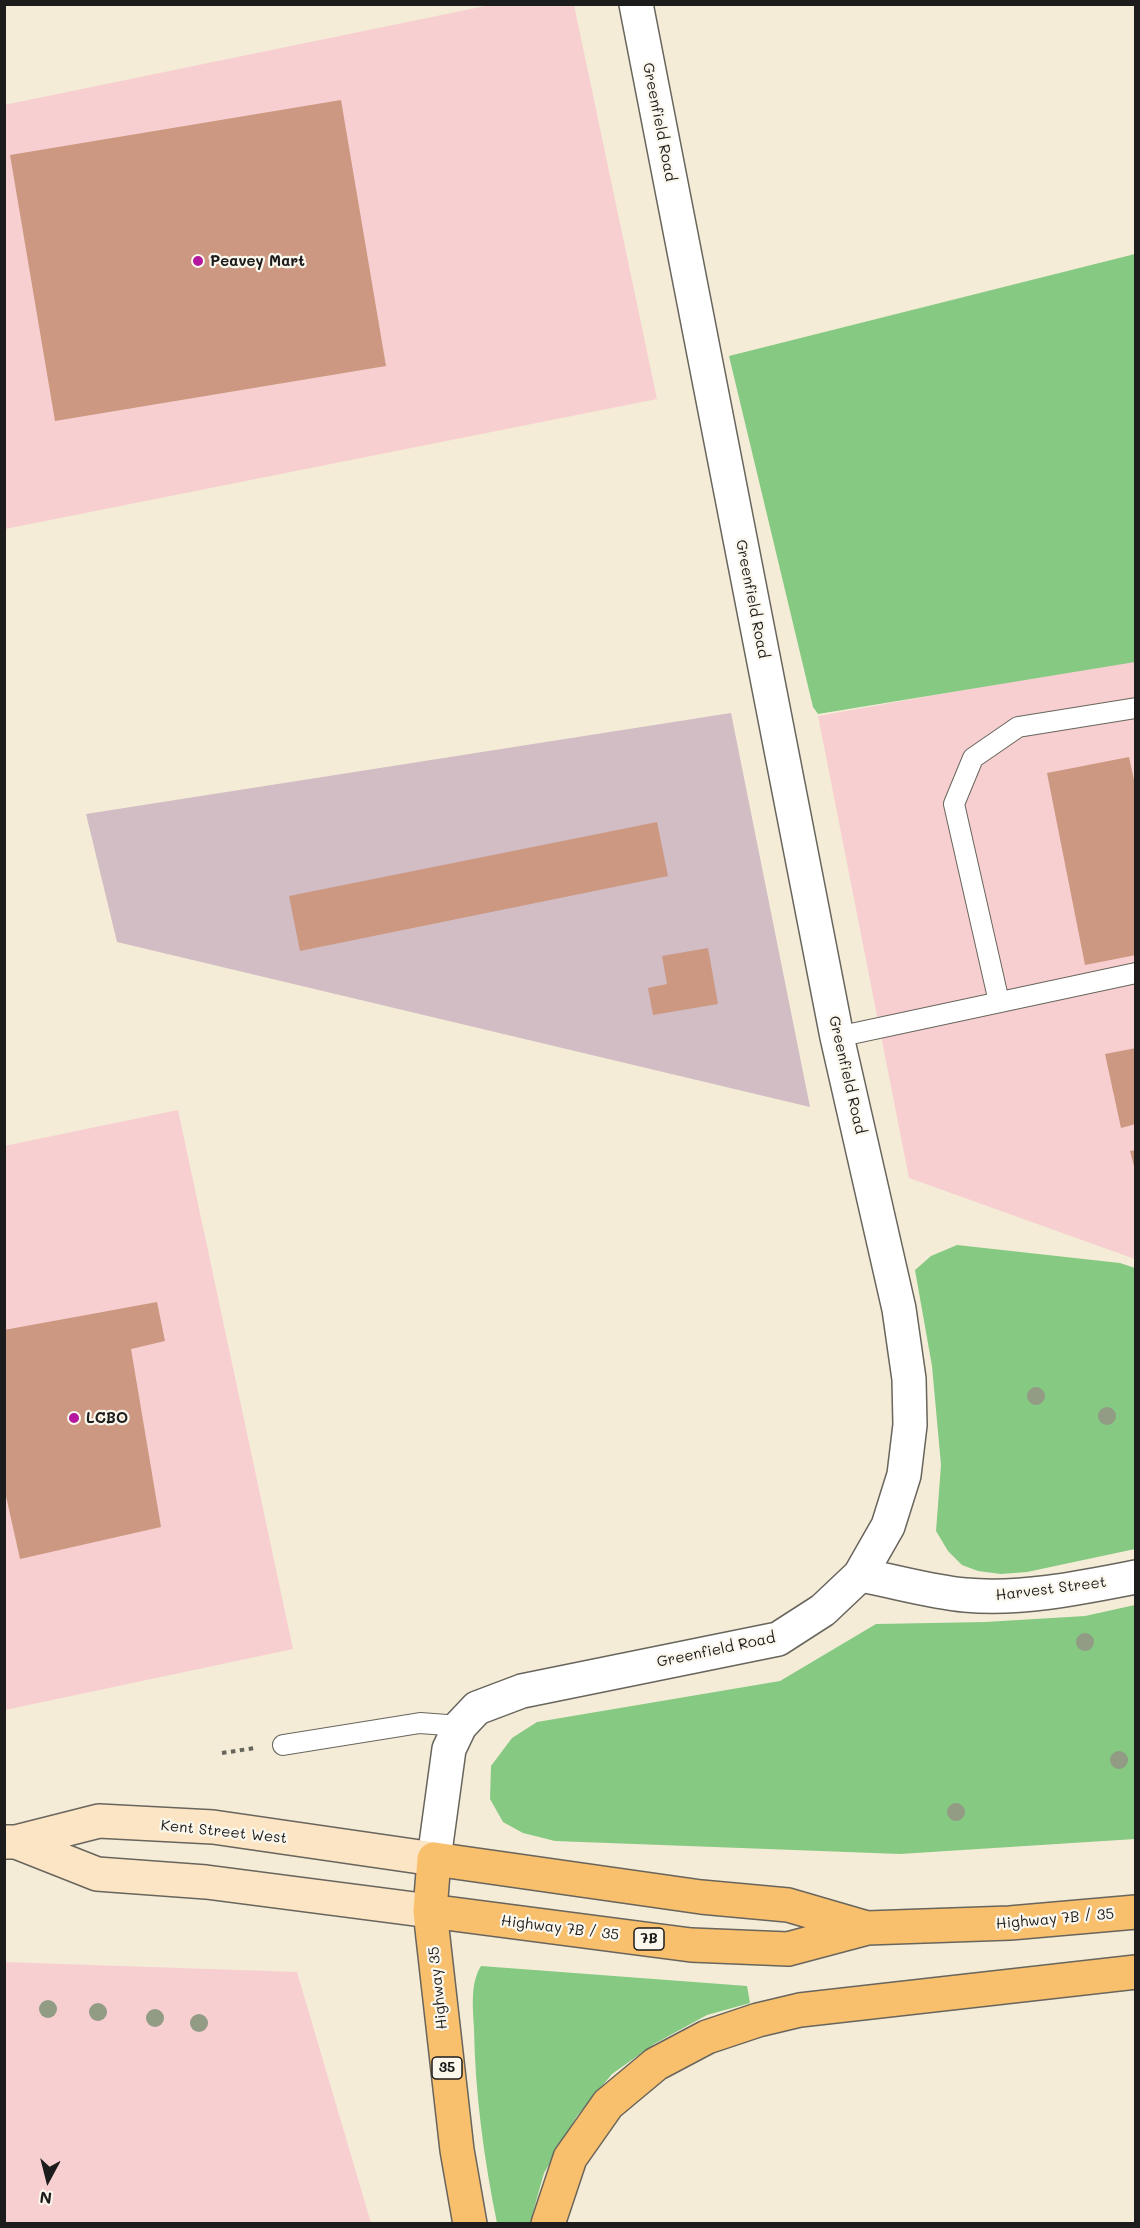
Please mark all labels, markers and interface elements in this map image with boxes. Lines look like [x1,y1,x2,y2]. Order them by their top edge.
street label: Greenfield Road [639,61,679,183]
place label: Peavey Mart [210,252,305,270]
marker: Peavey Mart [191,254,205,268]
street label: Greenfield Road [732,538,772,660]
street label: Greenfield Road [825,1014,869,1136]
place label: LCBO [86,1409,128,1427]
marker: LCBO [67,1411,81,1425]
street label: Harvest Street [995,1573,1107,1605]
street label: Greenfield Road [655,1629,777,1671]
street label: Kent Street West [160,1816,288,1848]
street label: Highway 7B / 35 [995,1905,1115,1933]
street label: Highway 7B / 35 [500,1912,620,1944]
road number: 7B [634,1928,664,1950]
street label: Highway 35 [425,1945,451,2031]
road number: 35 [432,2057,462,2079]
north arrow [18,2150,78,2210]
text: N [38,2187,53,2210]

